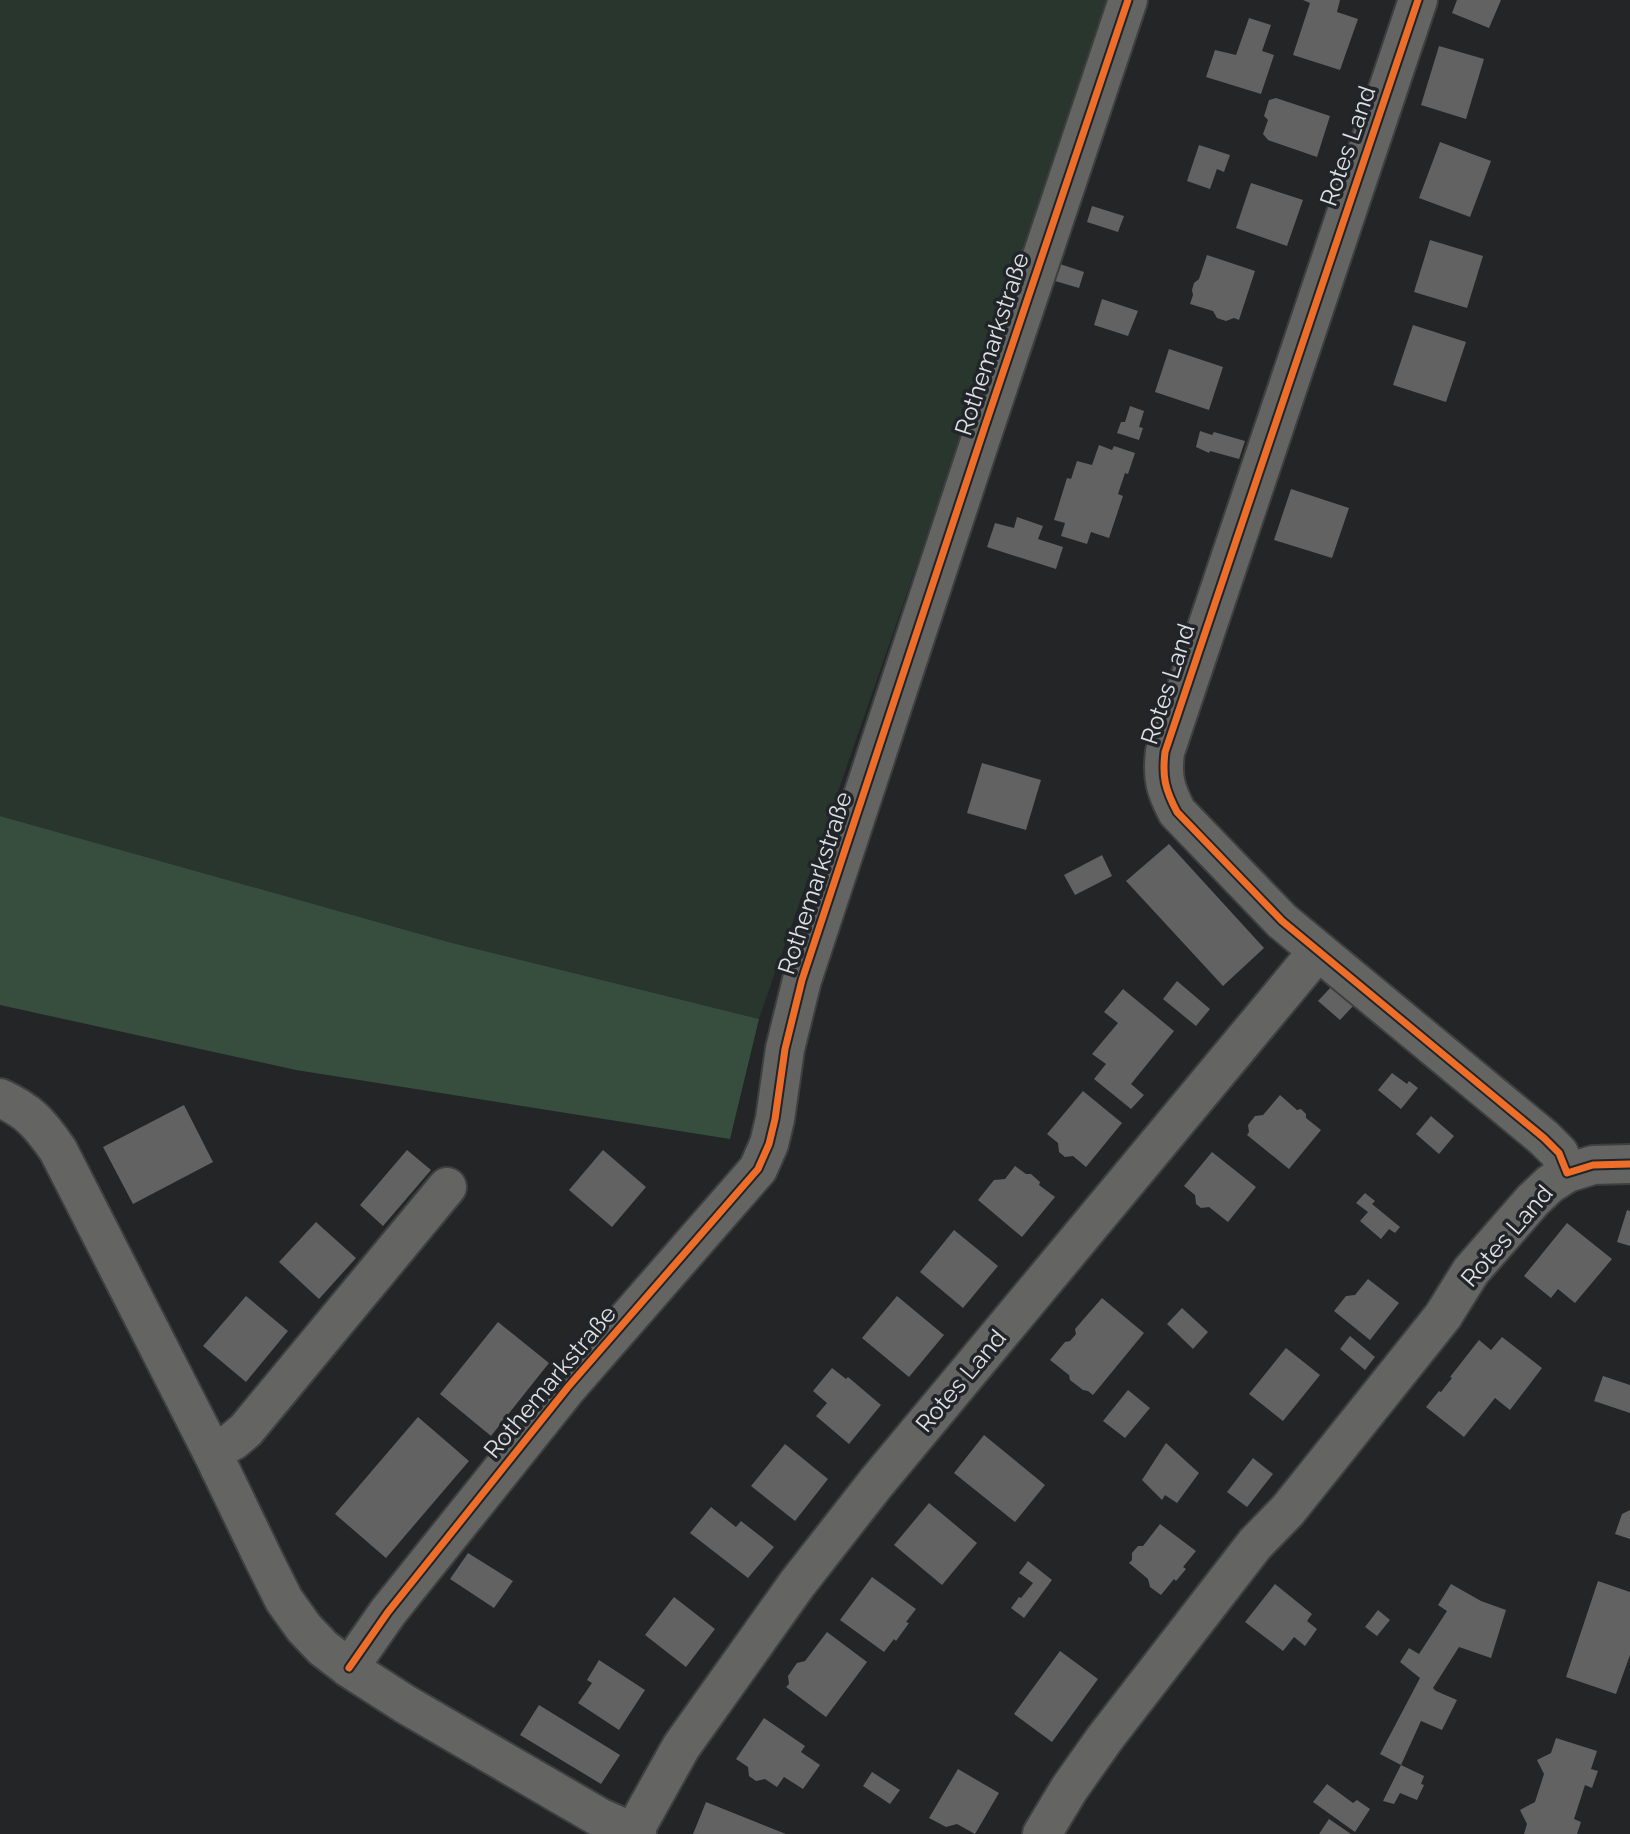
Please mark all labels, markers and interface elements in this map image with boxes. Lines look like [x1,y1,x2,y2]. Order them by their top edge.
street label: Rotes Land [1313,82,1382,210]
street label: Rothemarkstraße [948,249,1035,439]
street label: Rotes Land [1134,620,1201,748]
street label: Rothemarkstraße [771,788,858,978]
street label: Rotes Land [1455,1179,1559,1292]
street label: Rothemarkstraße [477,1300,622,1464]
street label: Rotes Land [909,1323,1012,1438]

